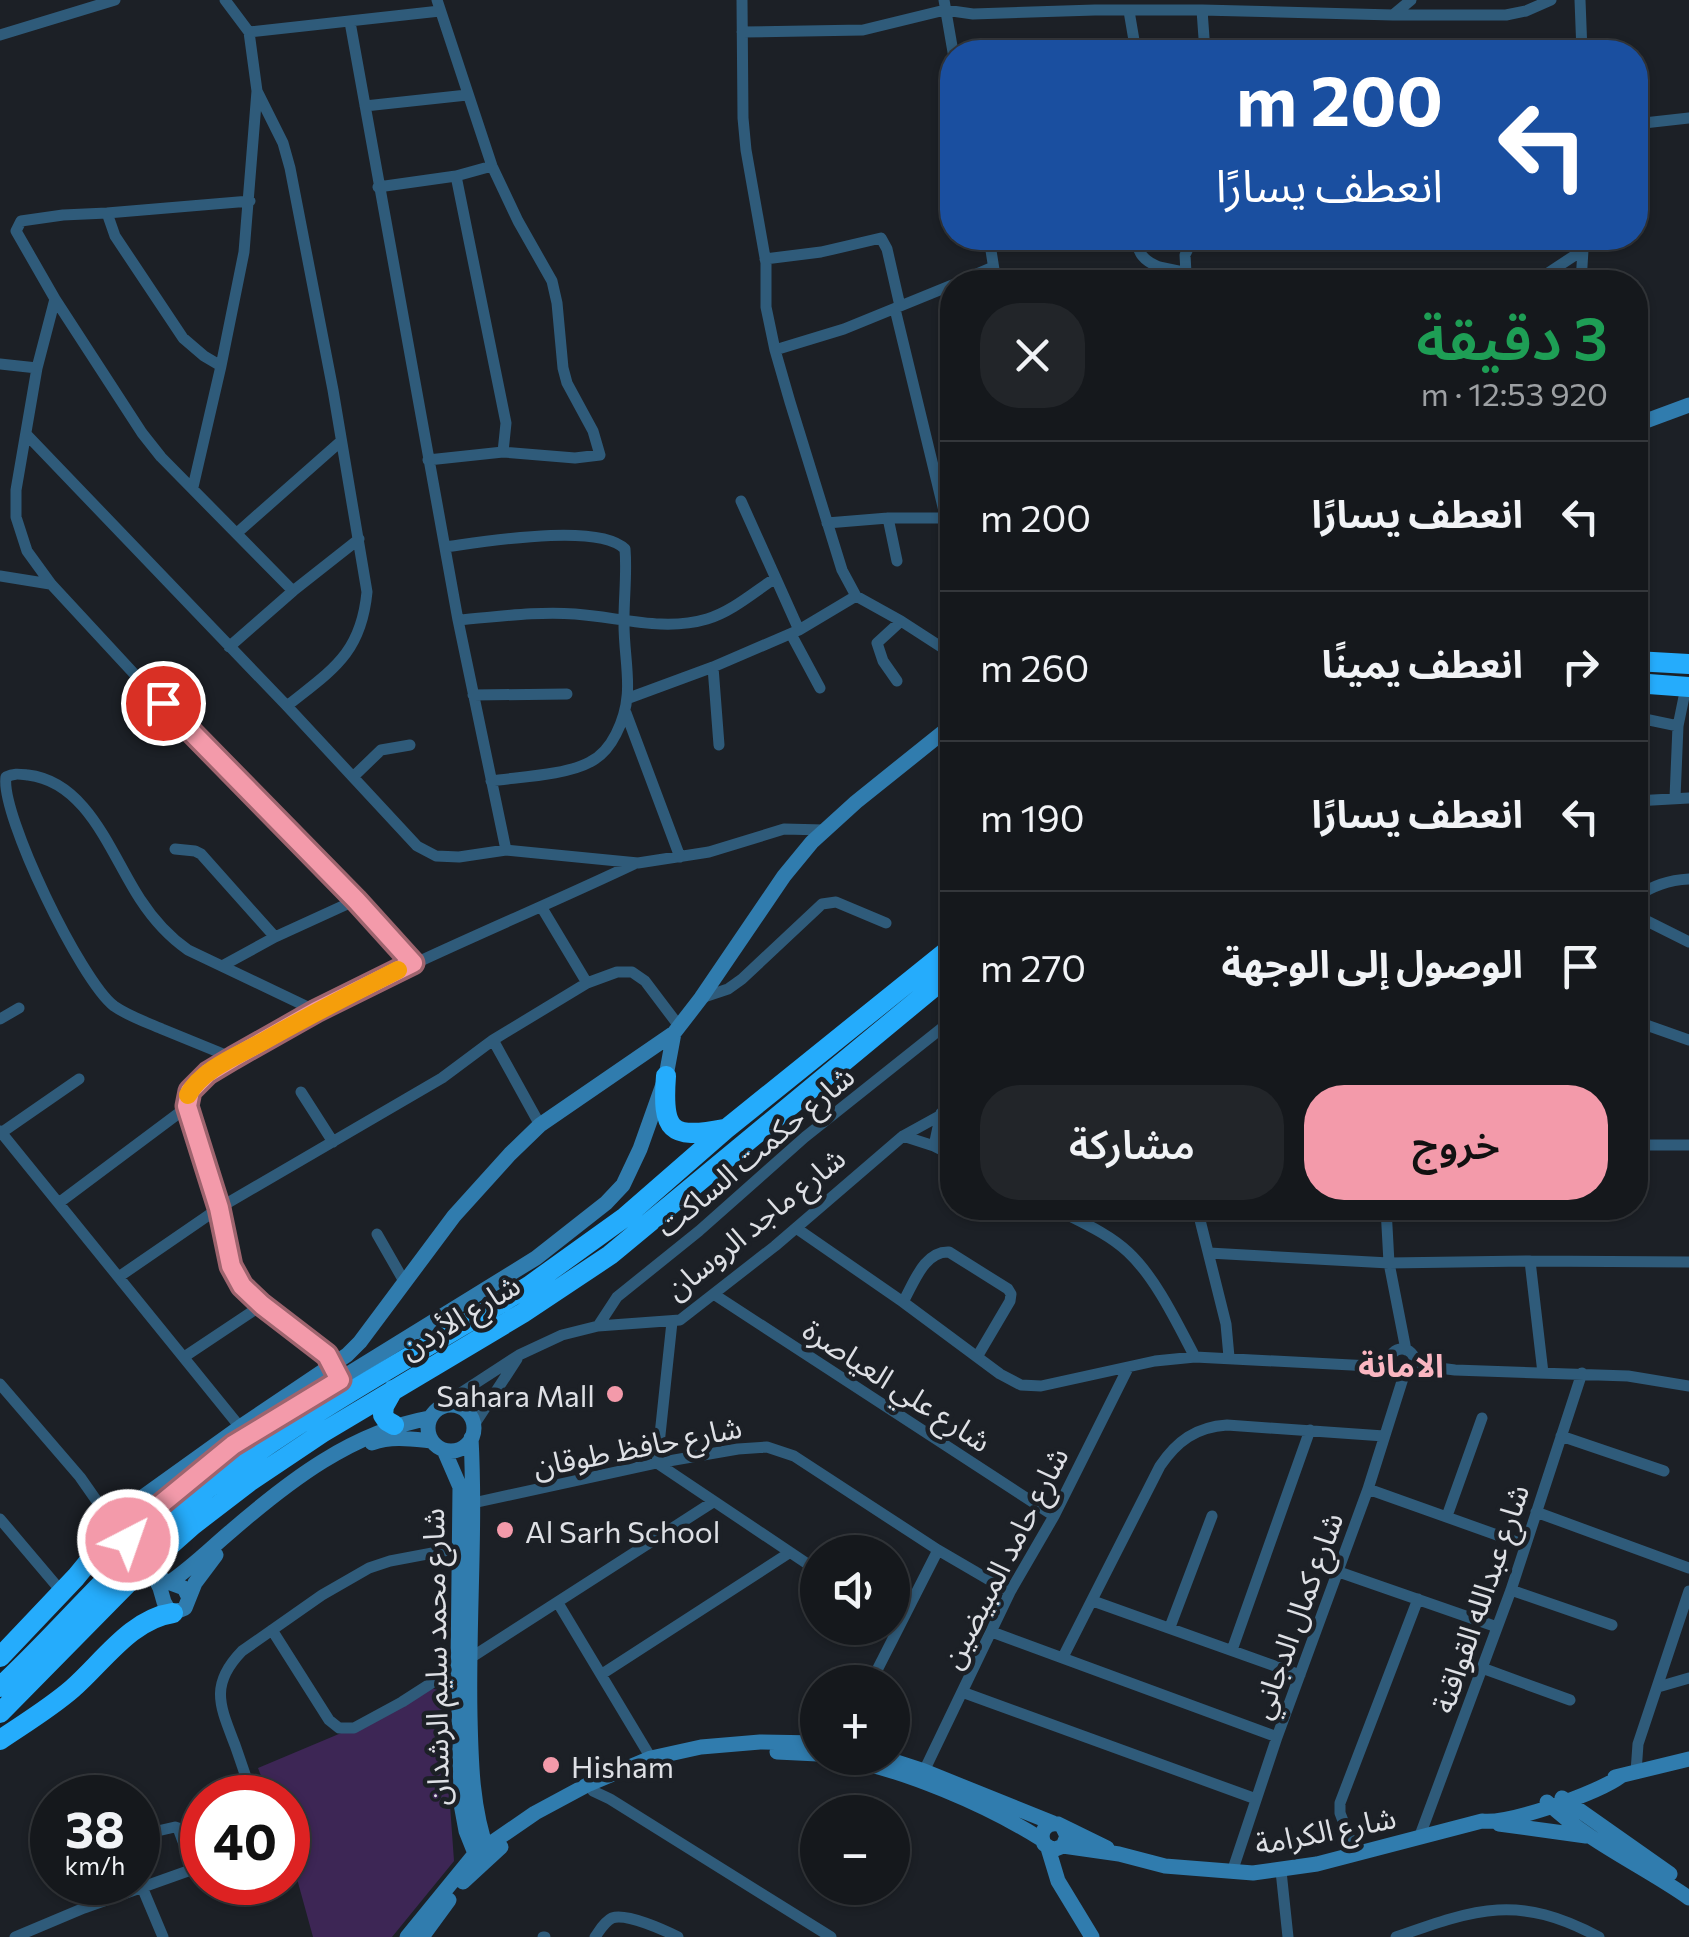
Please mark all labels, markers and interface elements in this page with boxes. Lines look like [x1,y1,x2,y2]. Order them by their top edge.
text: 200 m [1236,55,1443,140]
icon: left [1478,80,1608,210]
text: انعطف يسارًا [1216,156,1443,211]
text: 3 دقيقة [1416,299,1608,372]
button: close [980,303,1085,408]
text: 920 m · 12:53 [1421,373,1608,413]
text: انعطف يسارًا [1312,489,1523,536]
icon: left [1553,489,1608,544]
text: 200 m [980,493,1091,540]
text: انعطف يمينًا [1321,639,1523,686]
icon: right [1553,639,1608,694]
text: 260 m [980,643,1089,690]
pin [121,661,206,746]
icon: arrive [136,676,191,731]
text: انعطف يسارًا [1312,789,1523,836]
icon: left [1553,789,1608,844]
text: 190 m [980,793,1085,840]
text: الوصول إلى الوجهة [1222,939,1523,986]
icon: arrive [1553,939,1608,994]
text: 270 m [980,943,1086,990]
street label: شارع حكمت الساكت [647,1056,864,1248]
button: مشاركة [980,1085,1284,1200]
button: خروج [1304,1085,1608,1200]
street label: شارع ماجد الروسان [656,1138,855,1311]
street label: شارع الأردن [392,1265,529,1370]
street label: شارع علي العياصرة [793,1310,999,1464]
district label: الامانة [1358,1344,1444,1384]
place label: Sahara Mall [436,1376,595,1413]
marker: Sahara Mall [604,1383,626,1405]
street label: شارع حافظ طوقان [529,1407,746,1489]
street label: شارع حامد المبيضين [931,1440,1080,1677]
street label: شارع عبدالله القواقنة [1423,1479,1541,1719]
position arrow [76,1488,180,1592]
street label: شارع كمال الدجاني [1241,1507,1356,1726]
street label: شارع محمد سليم الرشدان [413,1508,462,1806]
place label: Al Sarh School [525,1512,720,1549]
marker: Al Sarh School [494,1519,516,1541]
map controls [800,1535,910,1905]
button: sound [800,1535,910,1645]
button: + [800,1665,910,1775]
place label: Hisham [571,1747,674,1784]
marker: Hisham [540,1754,562,1776]
speed limit sign: 40 [180,1775,310,1905]
button: − [800,1795,910,1905]
text: 38 [65,1797,125,1858]
street label: شارع الكرامة [1251,1797,1400,1867]
text: km/h [65,1850,125,1880]

